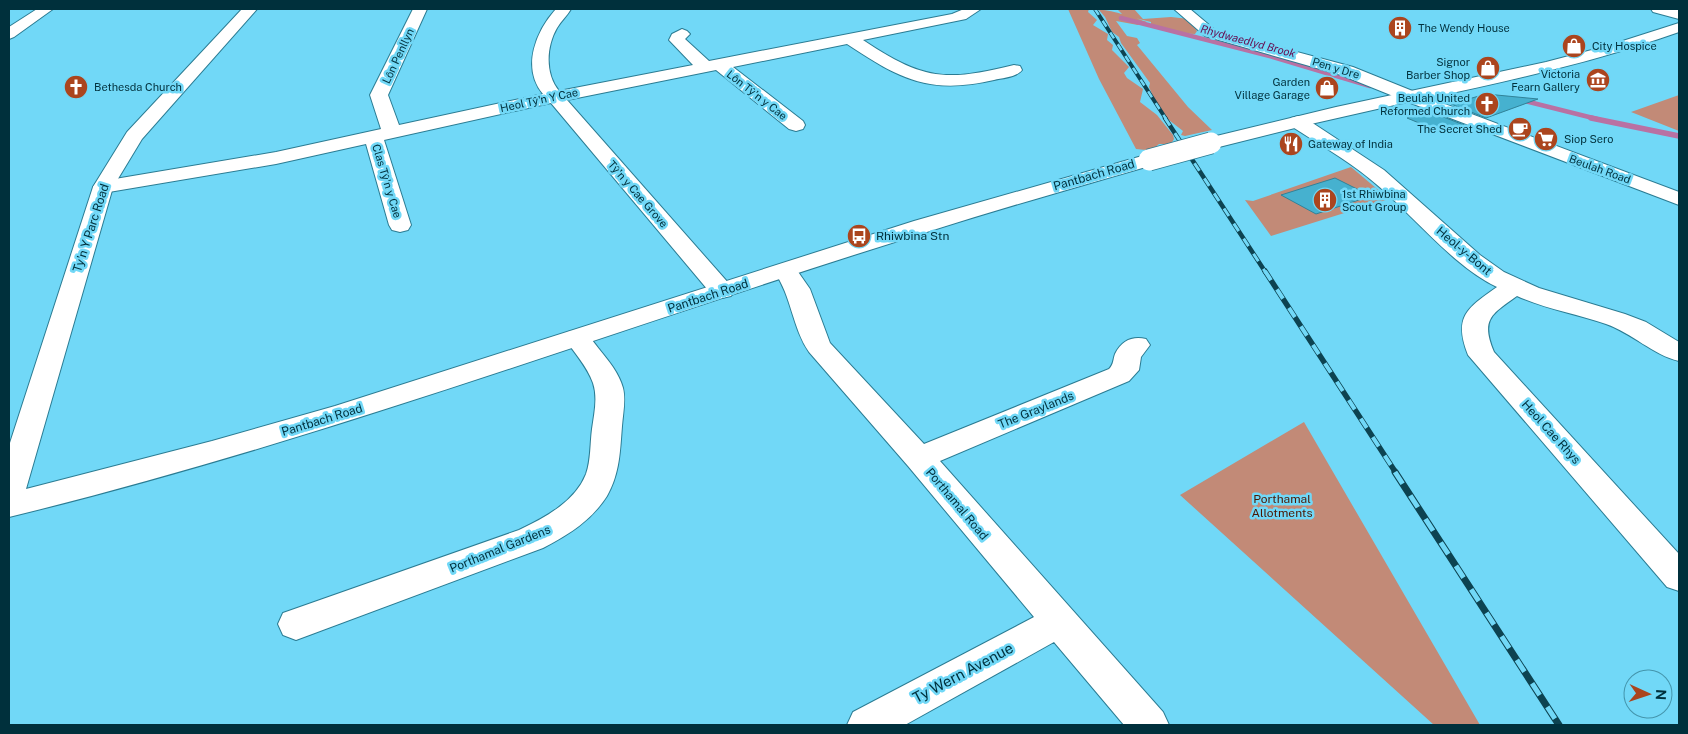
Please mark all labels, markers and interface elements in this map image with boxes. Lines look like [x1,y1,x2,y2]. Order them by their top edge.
building icon: The Wendy House [1387,15,1413,41]
place label: The Wendy House [1418,22,1510,34]
water label: Rhydwaedlyd Brook [1199,23,1297,59]
street label: Lôn Penllyn [380,27,416,85]
shop icon: City Hospice [1561,33,1587,59]
place label: City Hospice [1592,40,1657,52]
street label: Pen y Dre [1311,55,1361,81]
shop icon: Signor Barber Shop [1475,55,1501,81]
place label: Signor Barber Shop [1406,56,1470,81]
museum icon: Victoria Fearn Gallery [1585,67,1611,93]
street label: Lôn Tŷ'n y Cae [725,68,789,122]
place label: Victoria Fearn Gallery [1511,68,1580,93]
church icon: Bethesda Church [63,74,89,100]
shop icon: Garden Village Garage [1314,75,1340,101]
place label: Garden Village Garage [1235,76,1310,101]
place label: Bethesda Church [94,81,182,93]
street label: Heol Tŷ'n Y Cae [499,86,579,114]
church icon: Beulah United Reformed Church [1474,91,1500,117]
place label: Beulah United Reformed Church [1380,92,1470,117]
cafe icon: The Secret Shed [1507,116,1533,142]
place label: The Secret Shed [1417,123,1502,135]
supermarket icon: Siop Sero [1533,126,1559,152]
restaurant icon: Gateway of India [1278,131,1304,157]
place label: Siop Sero [1564,133,1614,145]
place label: Gateway of India [1308,138,1393,150]
street label: Clas Tŷ'n y Cae [370,143,404,219]
street label: Beulah Road [1568,152,1632,186]
street label: Pantbach Road [1052,157,1136,193]
street label: Tŷ'n y Cae Grove [606,158,670,230]
street label: Ty'n Y Parc Road [70,182,112,274]
building icon: 1st Rhiwbina Scout Group [1312,187,1338,213]
place label: 1st Rhiwbina Scout Group [1342,188,1407,213]
bus stop icon: Rhiwbina Stn [846,223,872,249]
street label: Heol-y-Bont [1434,224,1495,278]
place label: Rhiwbina Stn [876,229,949,243]
street label: Pantbach Road [666,276,750,316]
street label: The Graylands [996,388,1076,432]
street label: Heol Cae Rhys [1519,397,1583,467]
street label: Pantbach Road [280,401,364,439]
street label: Porthamal Road [923,465,991,543]
park label: Porthamal Allotments [1251,492,1313,520]
street label: Porthamal Gardens [448,522,552,576]
street label: Ty Wern Avenue [910,639,1016,706]
north arrow [1623,669,1673,719]
text: N [1653,689,1669,701]

